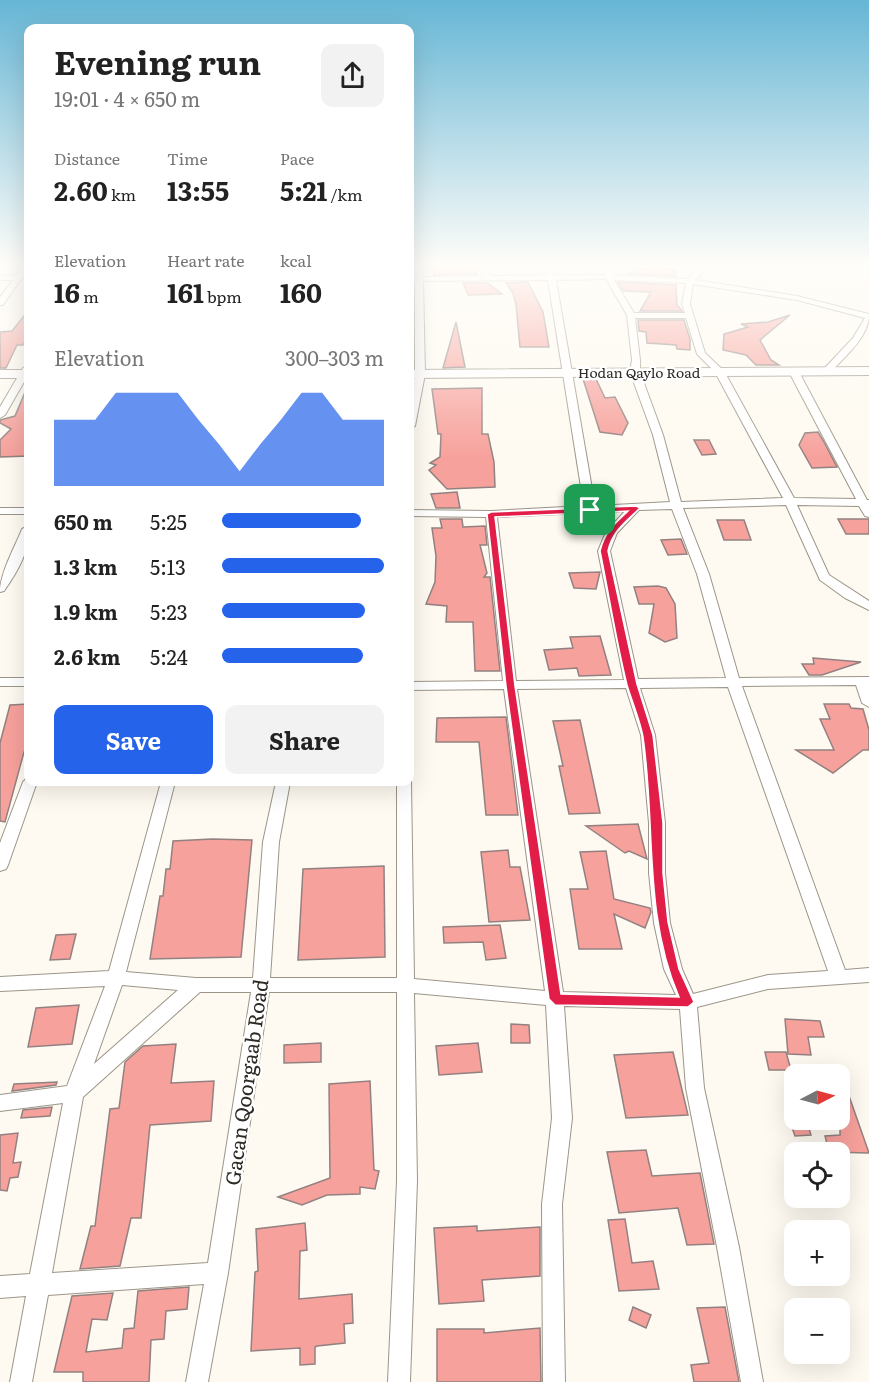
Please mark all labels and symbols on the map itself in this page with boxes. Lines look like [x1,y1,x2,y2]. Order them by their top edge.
street label: Hodan Qaylo Road [578,362,701,382]
pin [564,484,615,535]
street label: Gacan Qoorgaab Road [216,977,274,1187]
north arrow [784,1064,850,1130]

